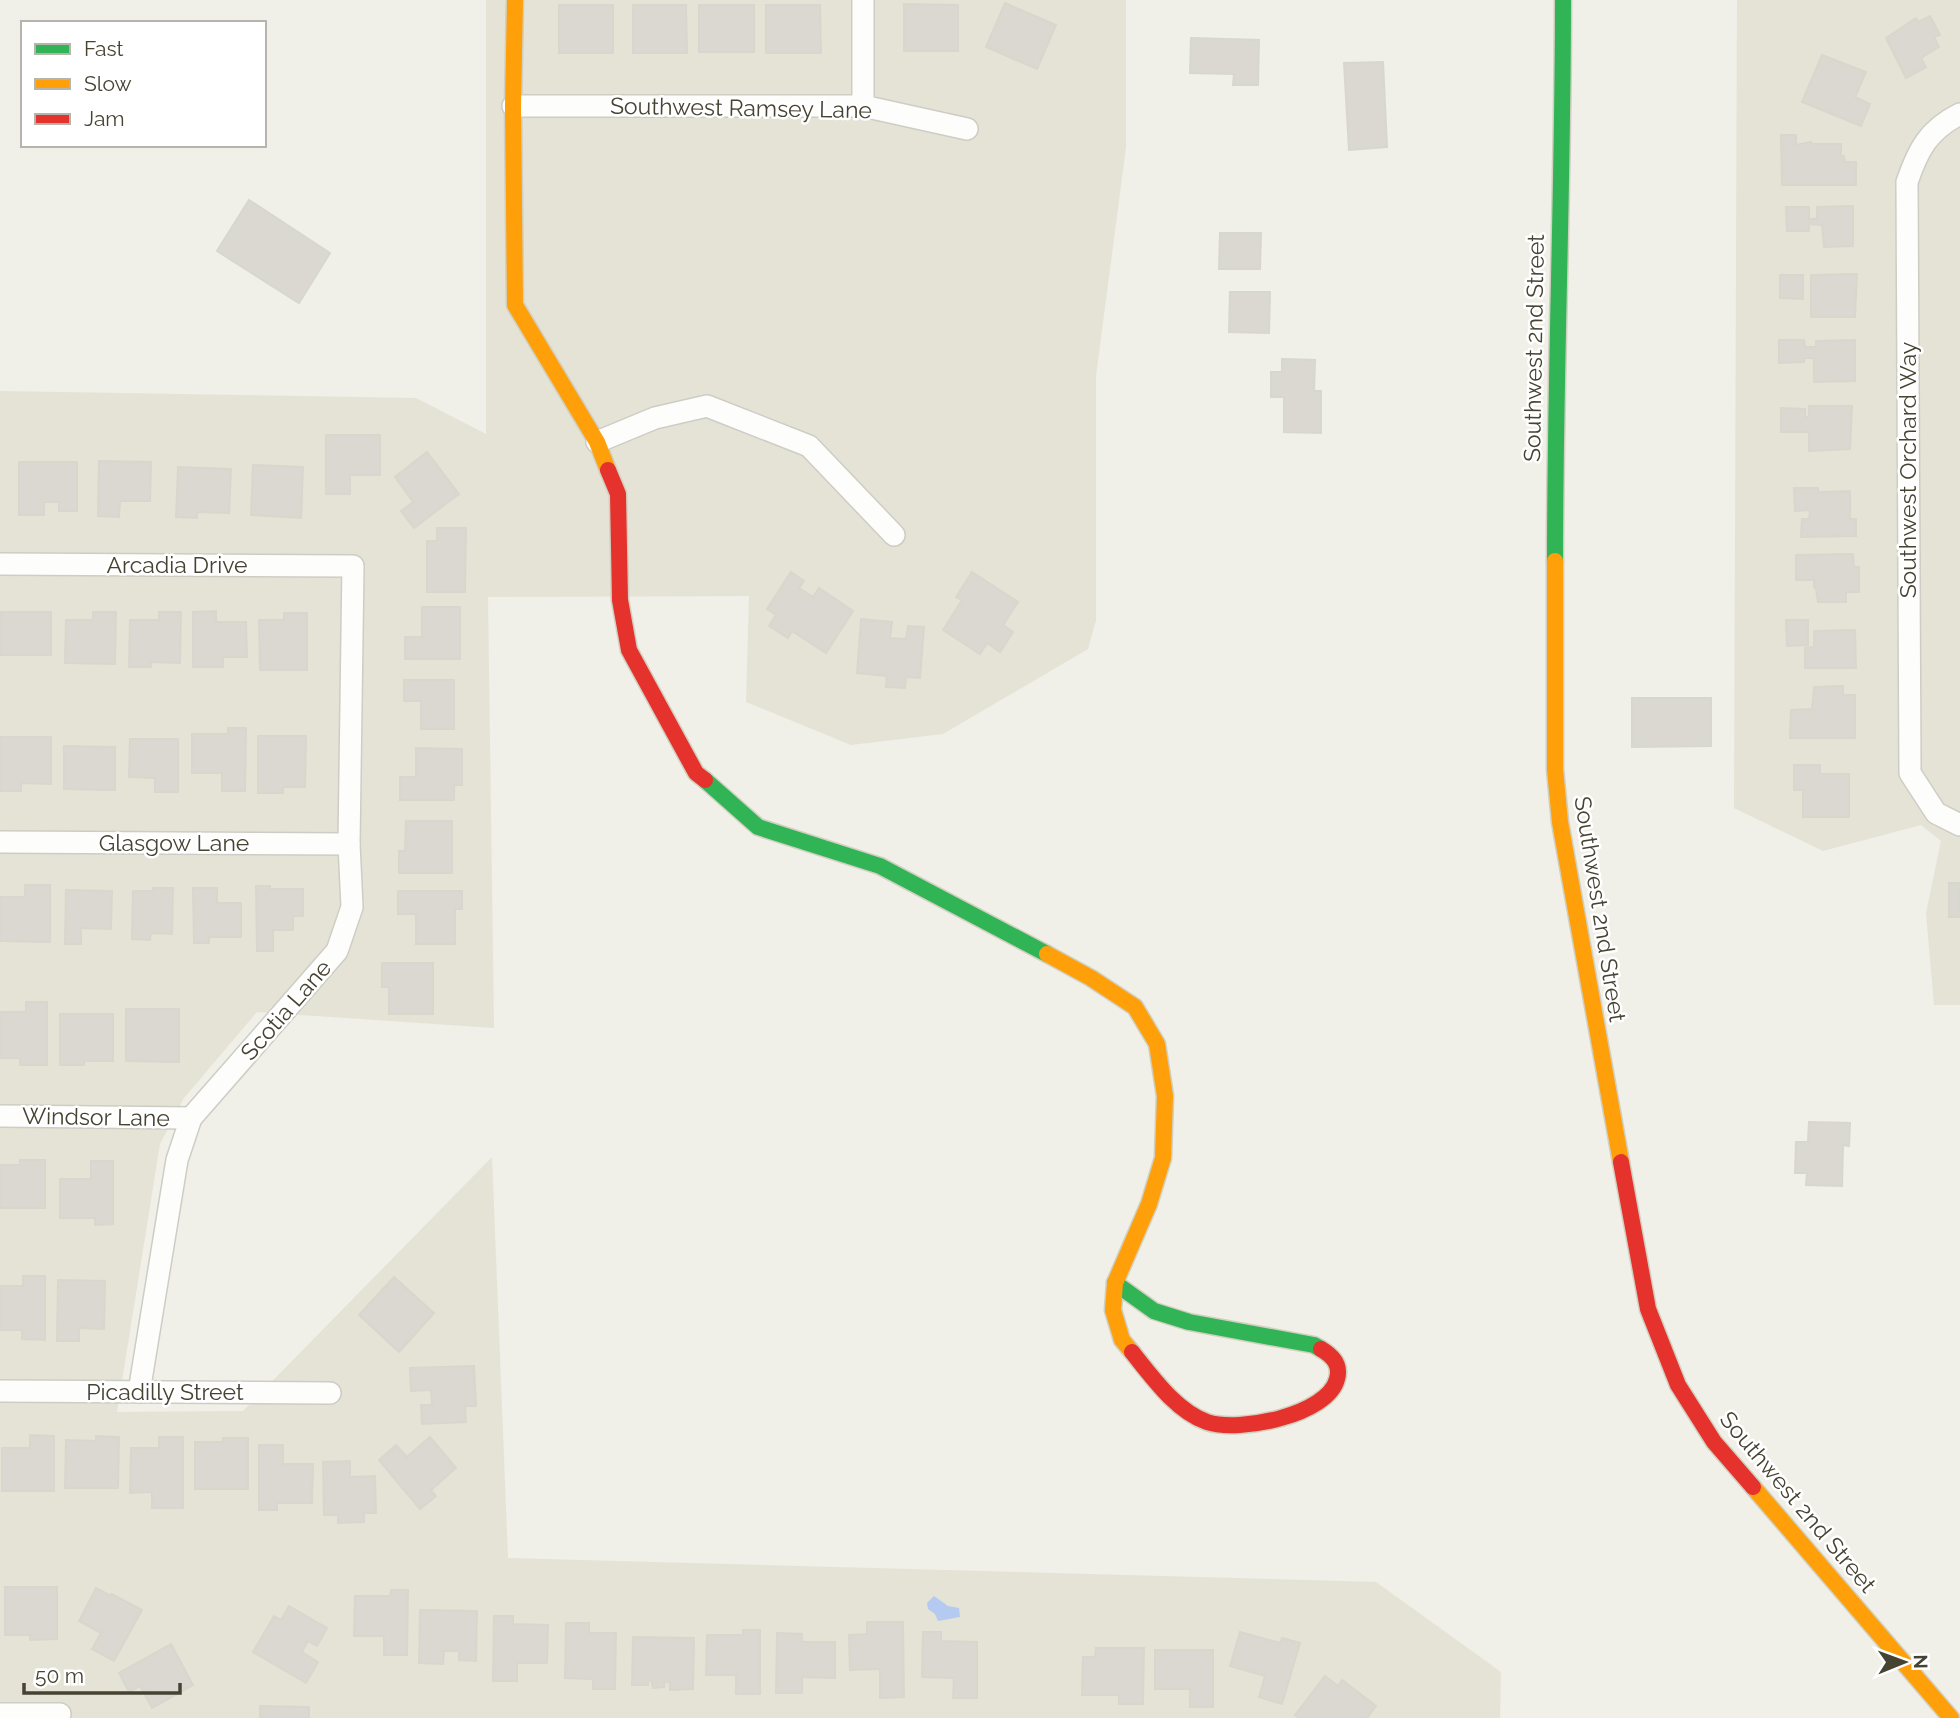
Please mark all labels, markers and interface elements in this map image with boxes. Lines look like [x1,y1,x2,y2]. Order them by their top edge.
legend [21,21,266,147]
text: Fast [84,36,124,61]
text: Slow [84,71,132,96]
street label: Southwest Ramsey Lane [610,92,872,123]
text: Jam [84,106,125,131]
street label: Southwest 2nd Street [1518,234,1549,462]
street label: Southwest Orchard Way [1894,342,1921,598]
street label: Arcadia Drive [106,551,248,578]
street label: Southwest 2nd Street [1569,794,1632,1024]
street label: Glasgow Lane [99,829,249,856]
street label: Scotia Lane [235,954,336,1065]
street label: Windsor Lane [22,1102,170,1131]
street label: Picadilly Street [86,1378,244,1405]
street label: Southwest 2nd Street [1715,1406,1882,1598]
north arrow [1869,1627,1939,1697]
scale bar [24,1652,180,1696]
text: N [1910,1654,1932,1669]
text: 50 m [35,1663,84,1688]

